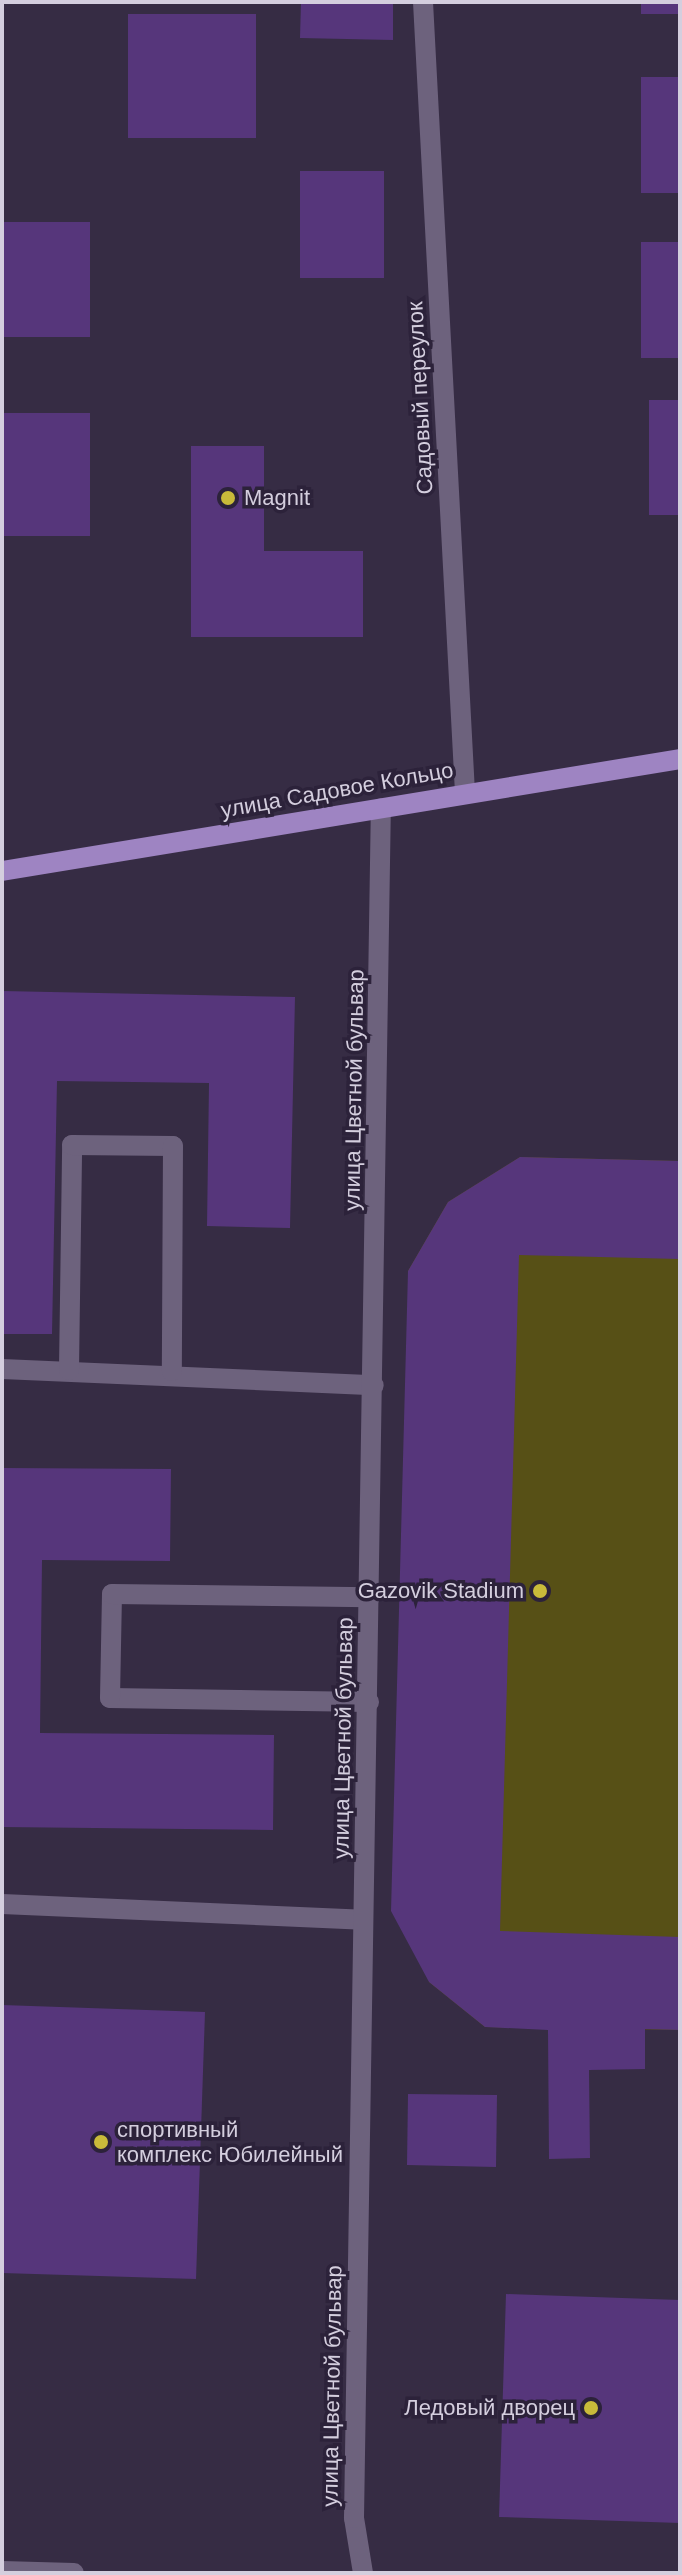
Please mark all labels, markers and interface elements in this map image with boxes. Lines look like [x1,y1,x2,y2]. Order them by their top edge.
street label: Садовый переулок [402,301,438,495]
place label: Magnit [244,485,310,511]
marker: Magnit [219,489,237,507]
street label: улица Садовое Кольцо [219,757,455,823]
street label: улица Цветной бульвар [339,969,369,1211]
place label: Gazovik Stadium [358,1578,524,1604]
marker: Gazovik Stadium [531,1582,549,1600]
street label: улица Цветной бульвар [328,1617,358,1859]
place label: спортивный комплекс Юбилейный [117,2116,343,2168]
marker: спортивный комплекс Юбилейный [92,2133,110,2151]
street label: улица Цветной бульвар [317,2265,347,2507]
place label: Ледовый дворец [404,2395,575,2421]
marker: Ледовый дворец [582,2399,600,2417]

